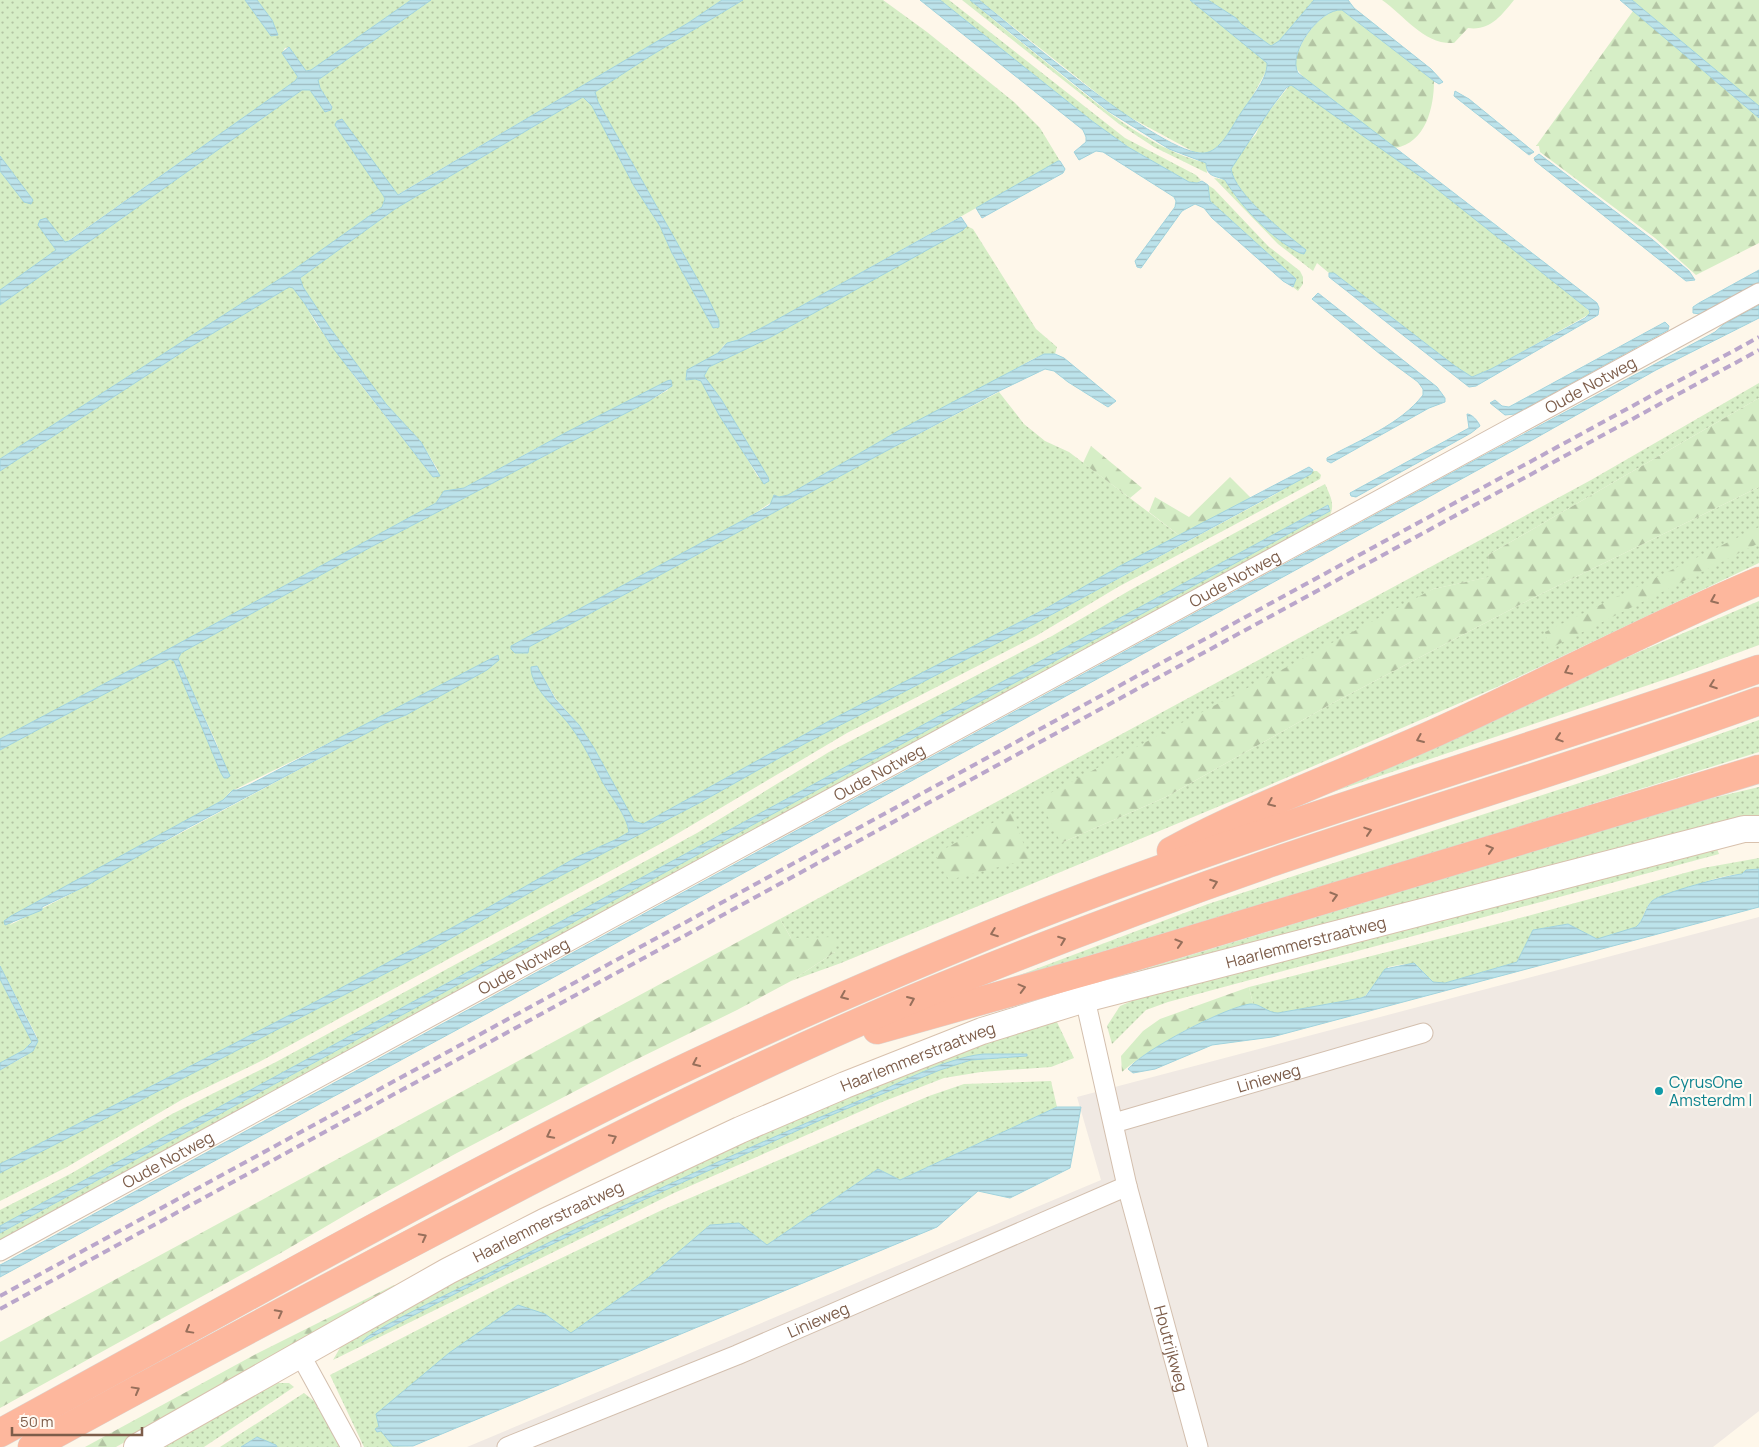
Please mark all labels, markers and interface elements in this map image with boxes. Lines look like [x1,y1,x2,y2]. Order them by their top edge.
street label: Oude Notweg [1541,351,1640,419]
street label: Oude Notweg [1185,545,1284,612]
one-way arrow [1710,594,1719,605]
one-way arrow [1564,665,1573,675]
one-way arrow [1709,679,1718,689]
one-way arrow [1416,732,1425,743]
one-way arrow [1556,732,1564,742]
street label: Oude Notweg [830,738,929,806]
one-way arrow [1267,797,1276,807]
one-way arrow [1363,827,1372,837]
one-way arrow [1485,845,1493,855]
one-way arrow [1209,879,1218,889]
one-way arrow [1330,892,1338,902]
street label: Haarlemmerstraatweg [1223,911,1388,973]
one-way arrow [990,926,999,937]
street label: Oude Notweg [474,932,573,1000]
one-way arrow [1057,936,1066,946]
one-way arrow [1174,939,1182,949]
one-way arrow [1018,983,1027,994]
one-way arrow [840,989,849,1000]
one-way arrow [906,996,915,1006]
street label: Haarlemmerstraatweg [837,1017,998,1097]
one-way arrow [692,1057,701,1068]
street label: Linieweg [1234,1058,1303,1098]
place label: CyrusOne Amsterdm I [1669,1071,1752,1111]
marker: CyrusOne Amsterdm I [1653,1085,1665,1097]
street label: Oude Notweg [118,1126,217,1193]
one-way arrow [546,1129,555,1139]
one-way arrow [608,1133,617,1144]
street label: Haarlemmerstraatweg [469,1175,627,1267]
one-way arrow [418,1233,427,1243]
street label: Linieweg [784,1297,852,1343]
street label: Houtrijkweg [1149,1303,1193,1394]
one-way arrow [274,1309,283,1319]
one-way arrow [185,1323,194,1333]
one-way arrow [131,1386,140,1396]
scale bar [12,1404,142,1436]
text: 50 m [20,1411,54,1432]

